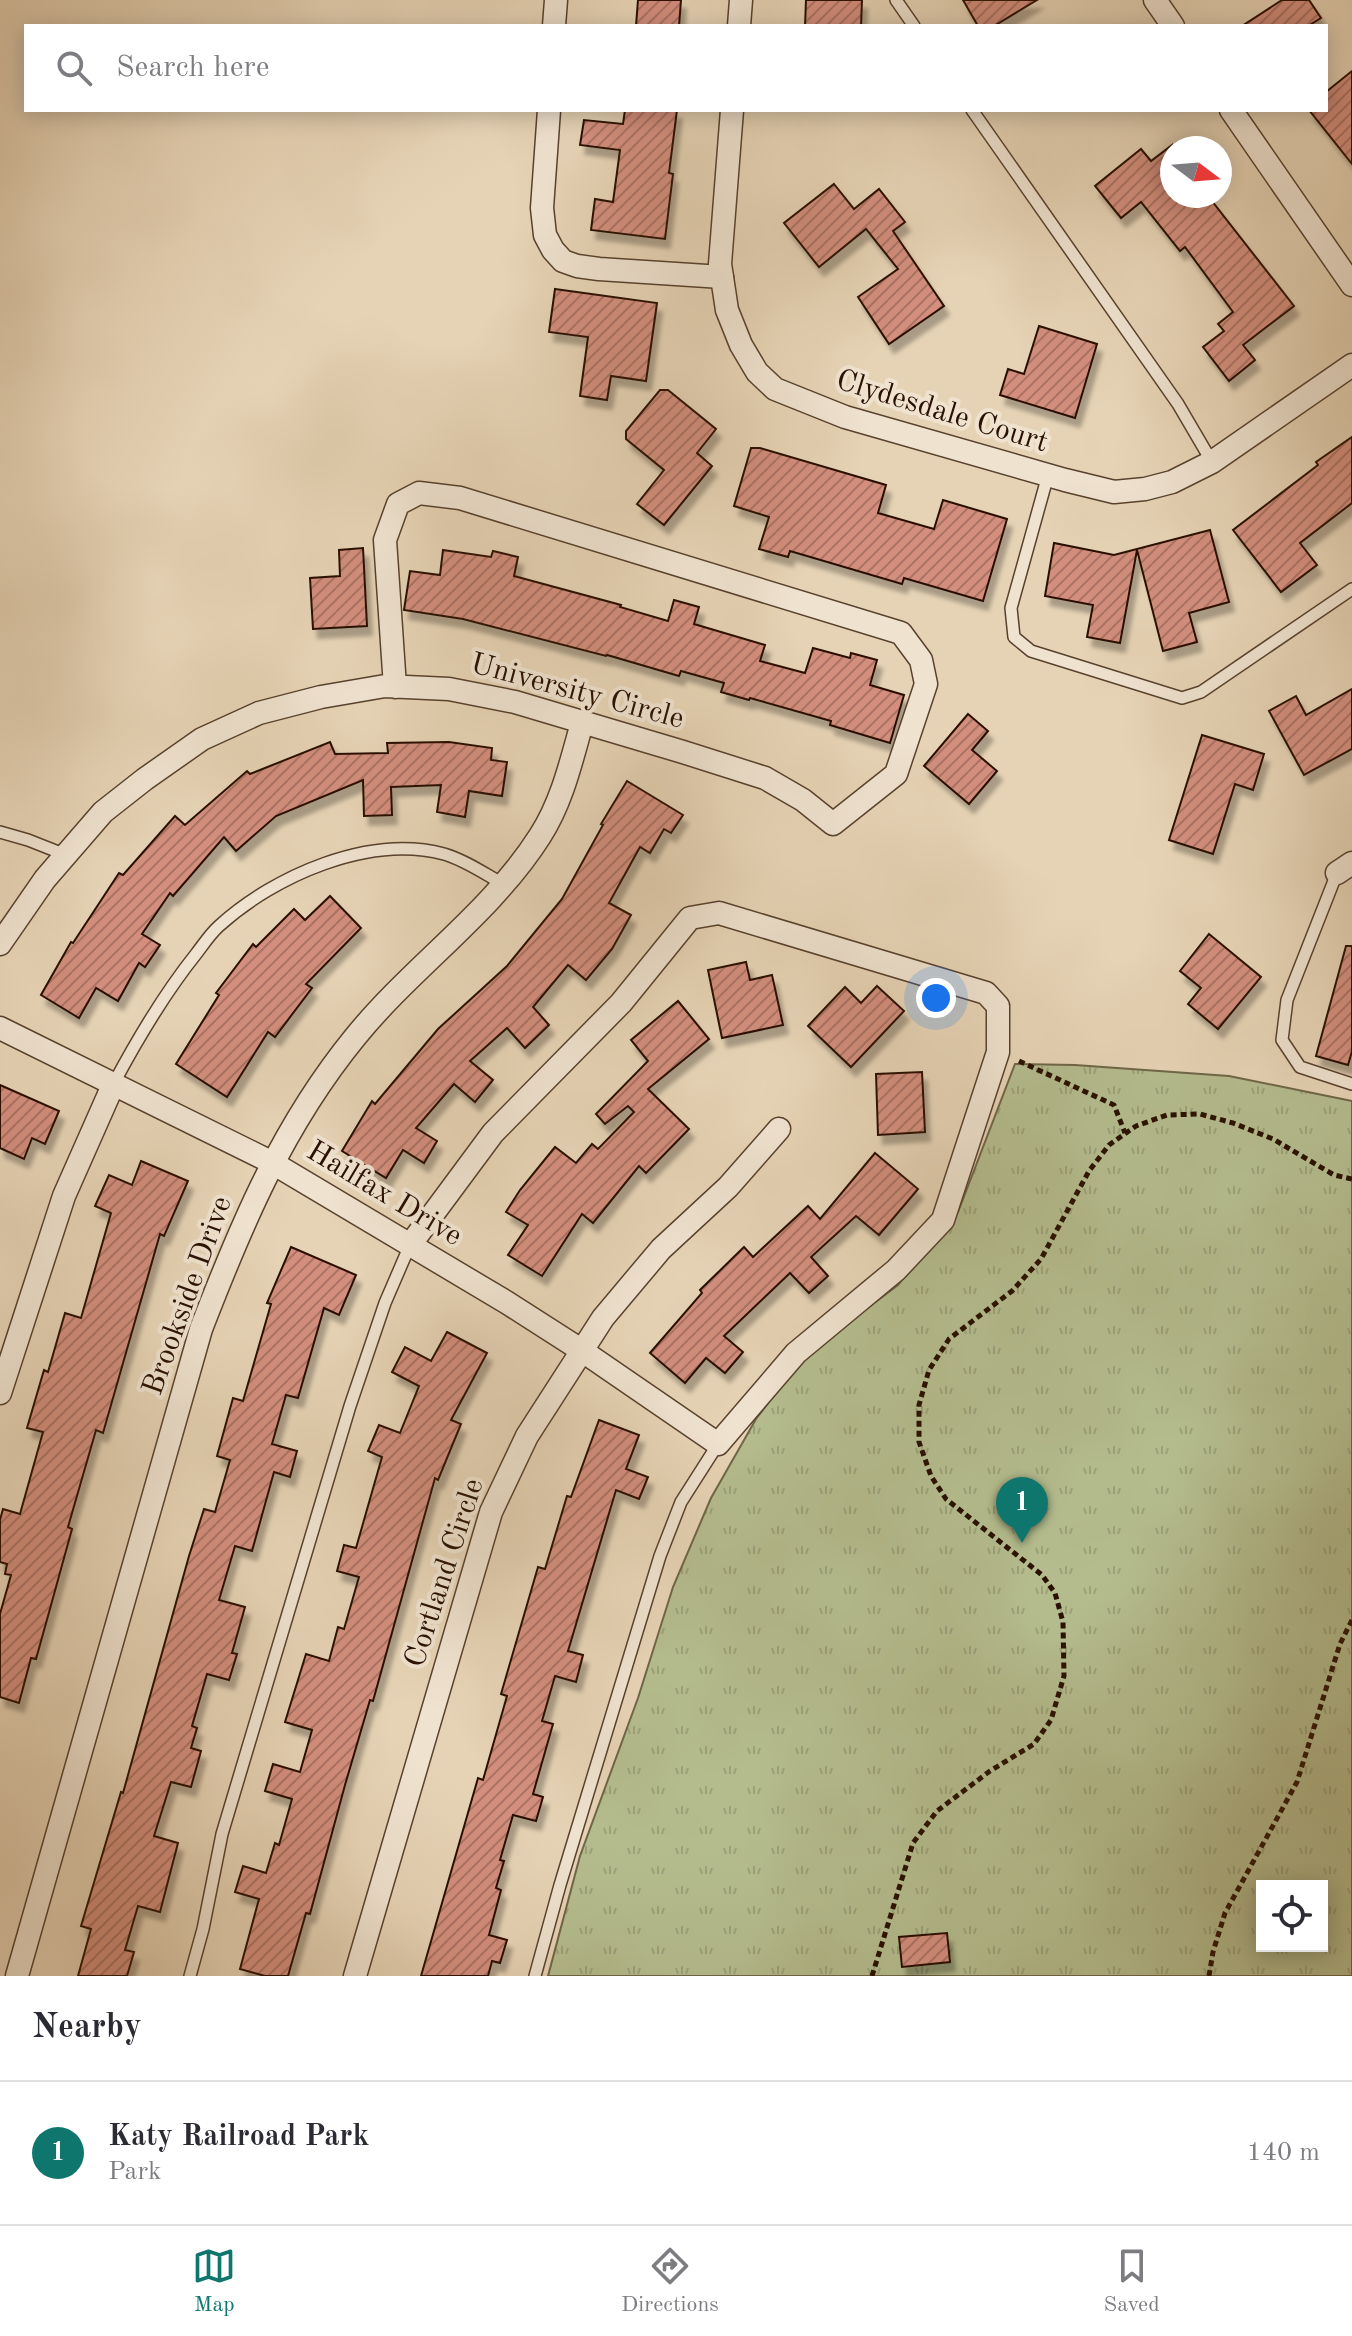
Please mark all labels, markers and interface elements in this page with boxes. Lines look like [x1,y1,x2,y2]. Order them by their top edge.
search box [24,24,1328,112]
icon: search [52,46,96,90]
text: Search here [116,53,270,83]
north arrow [1160,136,1232,208]
street label: Clydesdale Court [833,366,1051,458]
street label: University Circle [467,649,687,735]
your location [916,978,956,1018]
street label: Hailfax Drive [301,1136,467,1252]
street label: Brookside Drive [138,1192,238,1400]
street label: Cortland Circle [400,1475,490,1671]
pin: 1 [996,1477,1048,1543]
map controls [1256,1880,1328,1952]
button: locate [1256,1880,1328,1952]
text: Nearby [32,2011,142,2045]
text: Katy Railroad Park [108,2122,369,2152]
text: 1 [50,2140,66,2166]
text: 140 m [1247,2140,1320,2166]
text: Park [108,2159,162,2185]
tab: Map [192,2244,236,2319]
tab: Directions [621,2244,719,2319]
tab: Saved [1104,2244,1160,2319]

